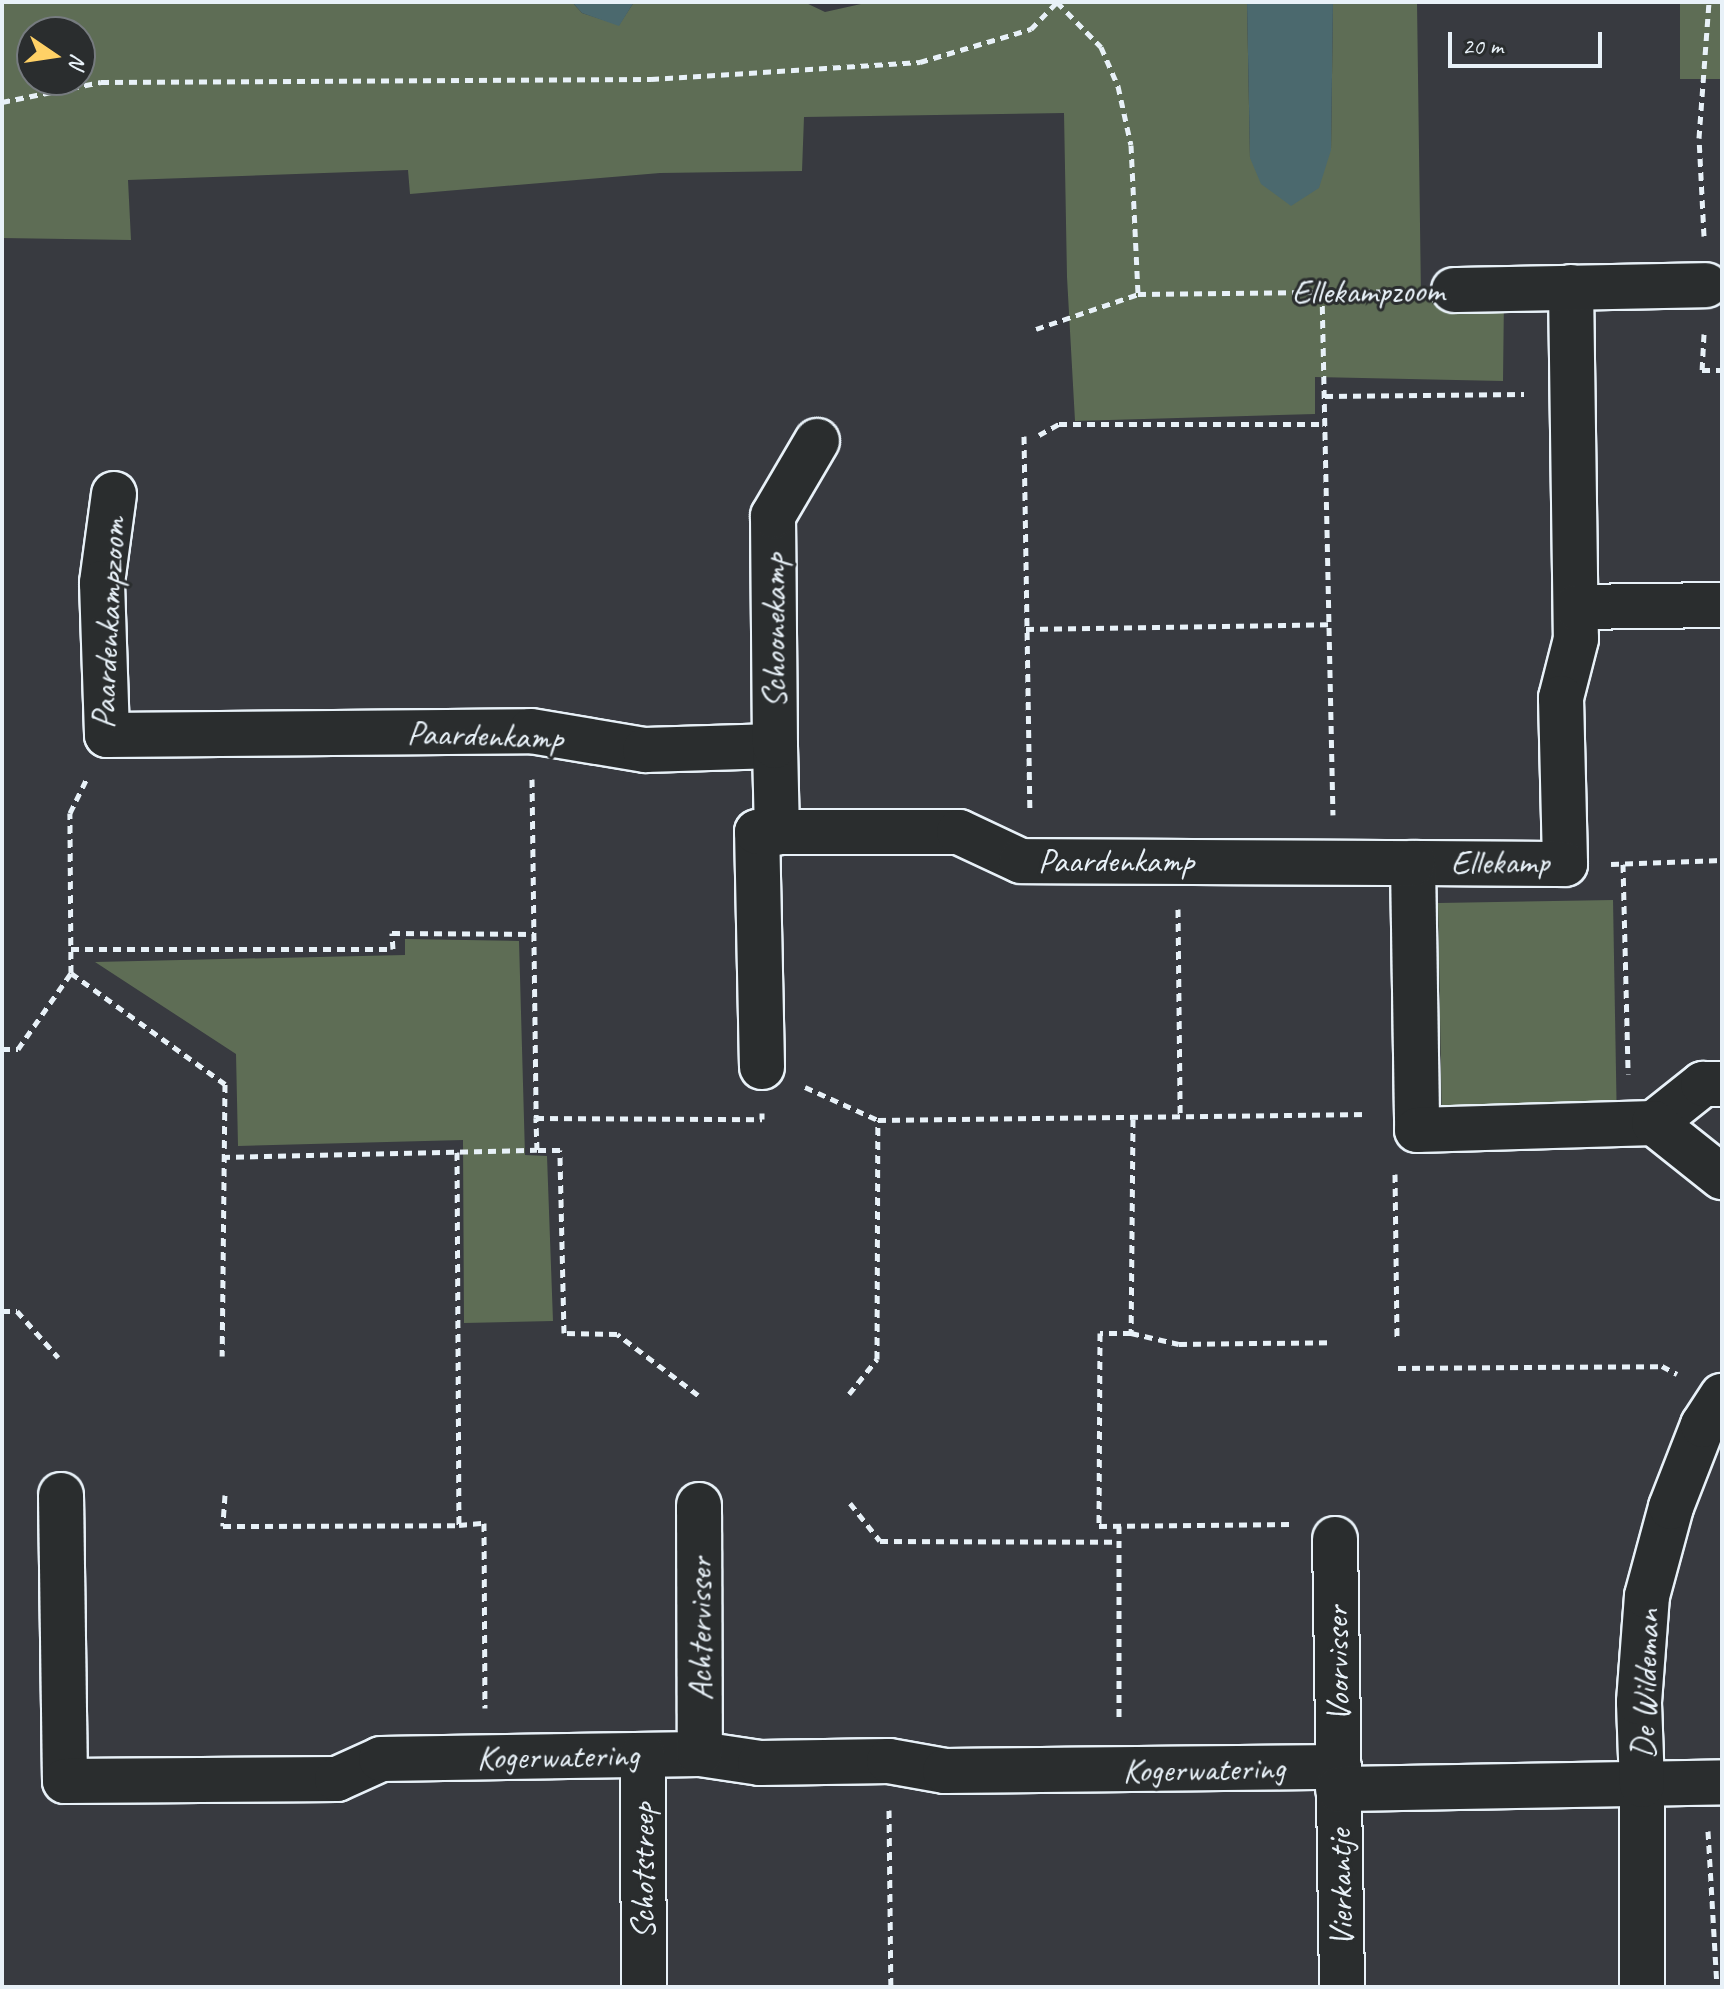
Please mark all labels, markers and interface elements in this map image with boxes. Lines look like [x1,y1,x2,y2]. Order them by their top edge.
north arrow [16,16,96,96]
scale bar [1452,16,1606,66]
text: 20 m [1462,31,1503,61]
text: N [62,51,93,71]
street label: Ellekampzoom [1292,269,1444,313]
street label: Paardenkampzoom [82,516,134,730]
street label: Schoonekamp [754,554,794,708]
street label: Paardenkamp [406,712,564,758]
street label: Paardenkamp [1038,841,1194,881]
street label: Ellekamp [1450,841,1550,883]
street label: Achtervisser [680,1557,720,1701]
street label: Voorvisser [1316,1606,1358,1722]
street label: De Wildeman [1622,1609,1668,1759]
street label: Kogerwatering [476,1734,640,1778]
street label: Kogerwatering [1122,1747,1286,1791]
street label: Schotstreep [623,1803,663,1939]
street label: Vierkantje [1319,1829,1361,1947]

